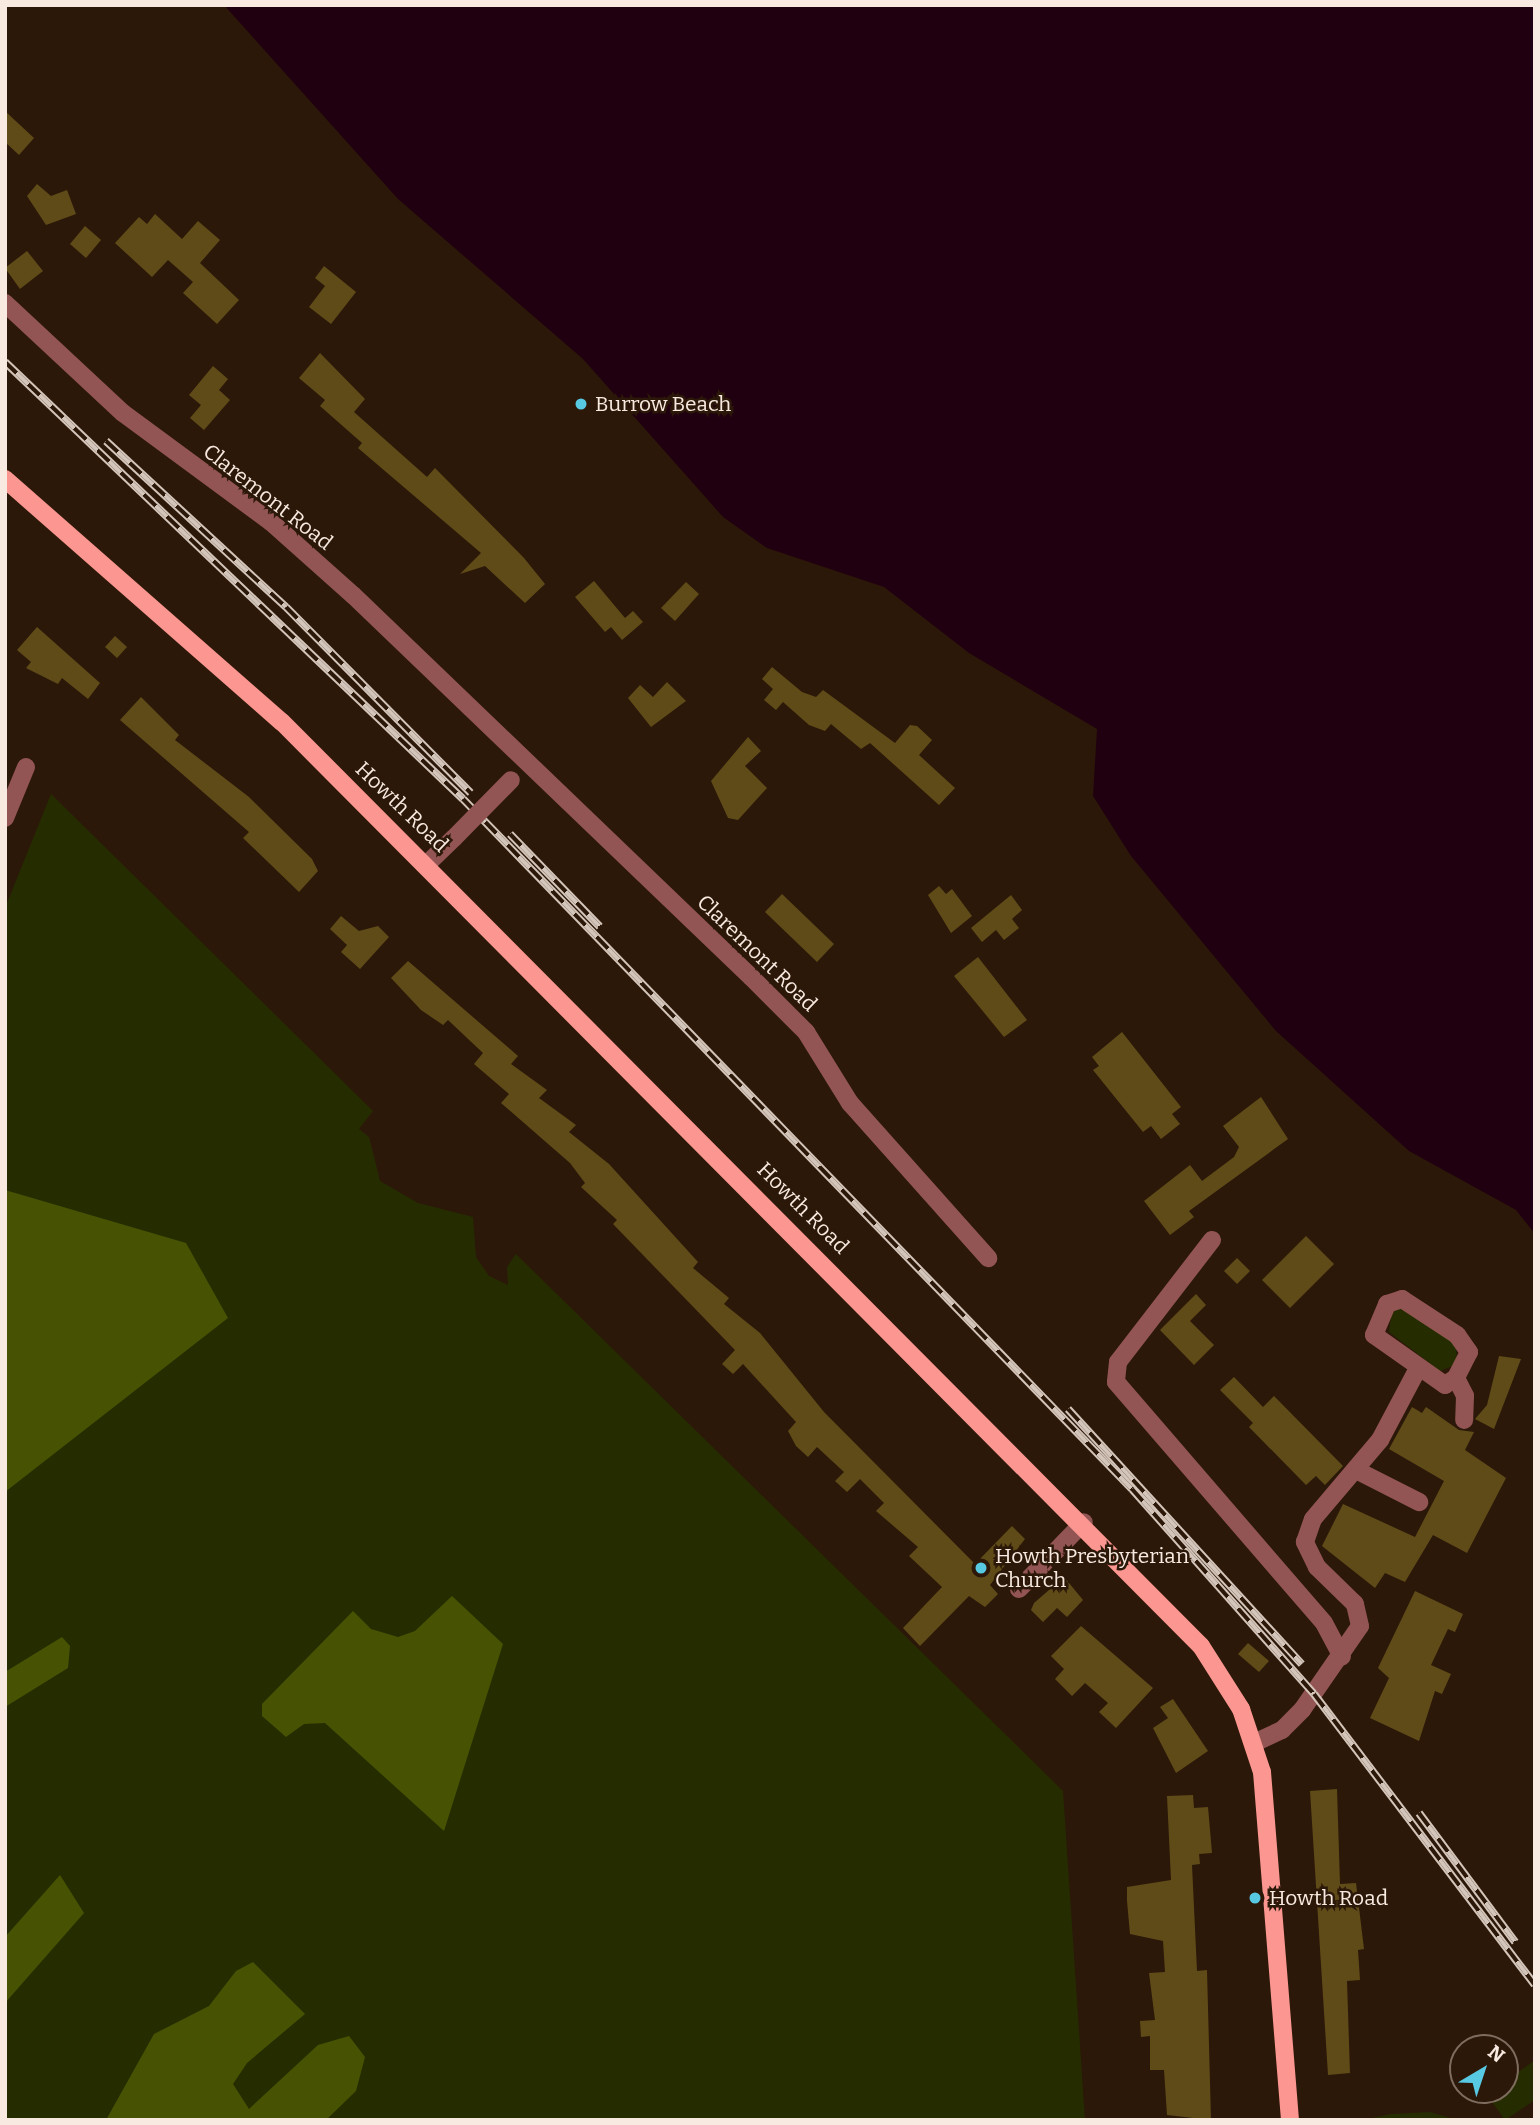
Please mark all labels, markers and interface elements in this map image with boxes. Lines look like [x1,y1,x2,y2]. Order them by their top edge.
place label: Burrow Beach [595,391,731,417]
marker: Burrow Beach [573,396,589,412]
street label: Claremont Road [198,439,338,555]
street label: Howth Road [350,757,454,857]
street label: Claremont Road [692,889,822,1017]
street label: Howth Road [752,1157,854,1259]
place label: Howth Presbyterian Church [995,1543,1189,1593]
marker: Howth Presbyterian Church [973,1560,989,1576]
place label: Howth Road [1269,1885,1388,1911]
marker: Howth Road [1247,1890,1263,1906]
north arrow [1449,2034,1519,2104]
text: N [1483,2040,1509,2067]

